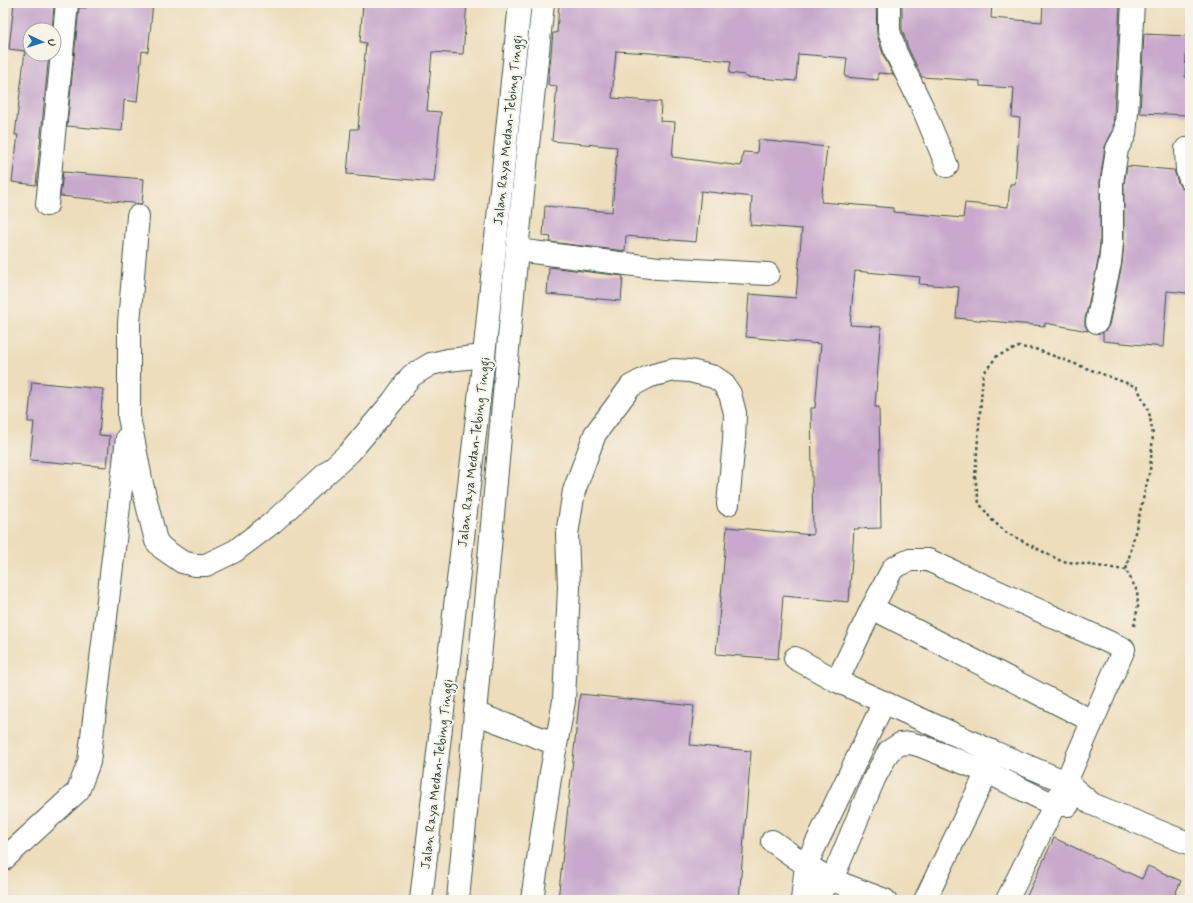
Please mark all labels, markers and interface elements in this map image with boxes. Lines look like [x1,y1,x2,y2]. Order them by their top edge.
north arrow [22,22,62,62]
street label: Jalan Raya Medan-Tebing Tinggi [490,34,529,226]
text: U [44,39,58,47]
street label: Jalan Raya Medan-Tebing Tinggi [454,356,497,548]
street label: Jalan Raya Medan-Tebing Tinggi [417,678,460,870]

